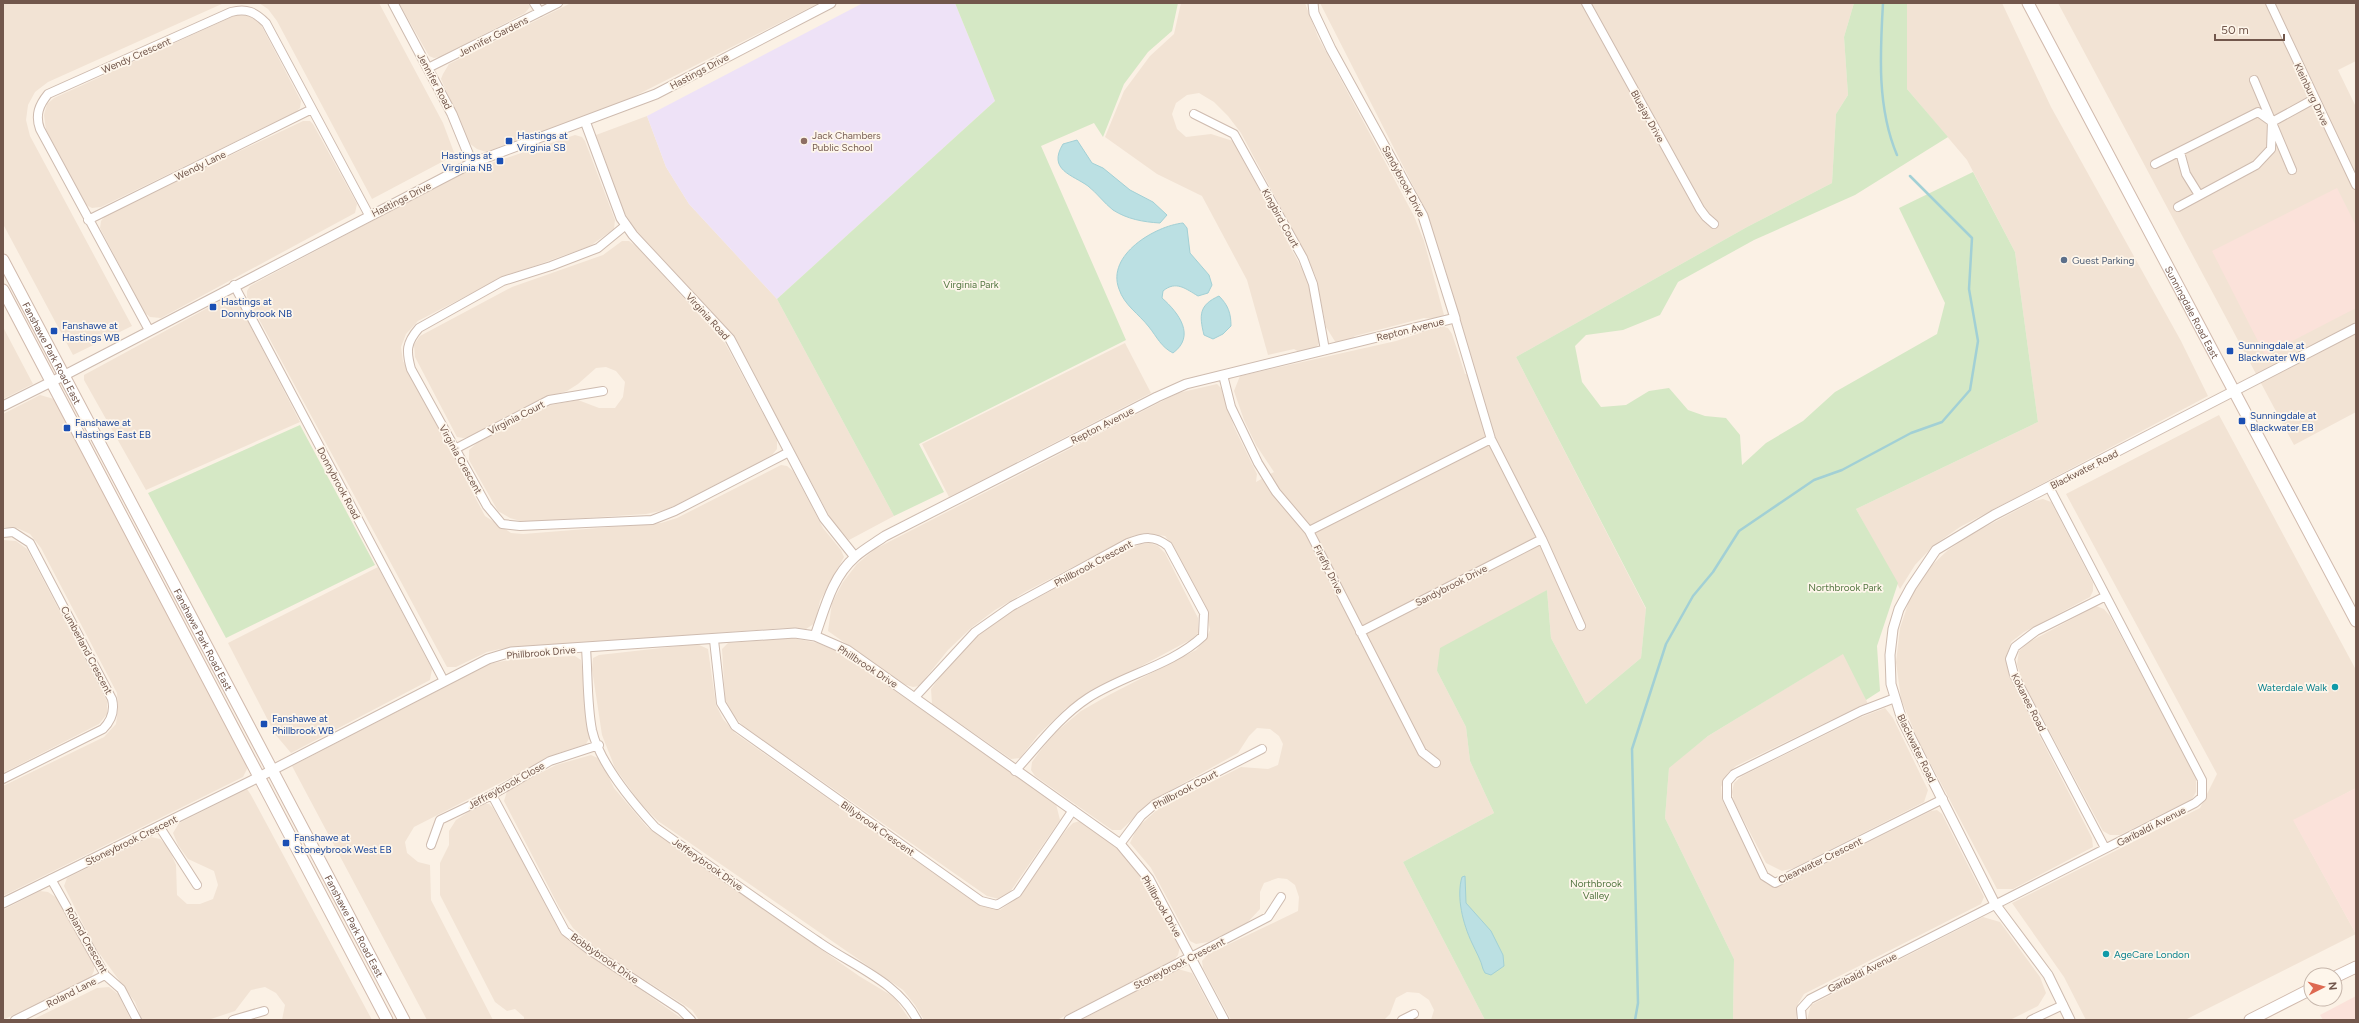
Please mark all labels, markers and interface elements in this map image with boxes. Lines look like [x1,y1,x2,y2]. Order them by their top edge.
street label: Jennifer Gardens [456,13,531,60]
scale bar [2215,16,2284,42]
text: 50 m [2221,23,2249,37]
street label: Wendy Crescent [99,34,173,77]
street label: Hastings Drive [667,50,731,92]
street label: Jennifer Road [414,51,455,112]
street label: Kleinburg Drive [2291,61,2332,128]
street label: Bluejay Drive [1628,88,1668,145]
place label: Hastings at Virginia SB [517,129,568,154]
place label: Jack Chambers Public School [812,129,881,154]
marker: Hastings at Virginia SB [504,136,514,146]
marker: Jack Chambers Public School [799,136,809,146]
street label: Sandybrook Drive [1379,143,1428,220]
street label: Wendy Lane [173,147,228,183]
place label: Hastings at Virginia NB [441,149,492,174]
marker: Hastings at Virginia NB [495,156,505,166]
street label: Hastings Drive [369,179,434,220]
street label: Kingbird Court [1259,186,1302,250]
place label: Guest Parking [2072,254,2134,267]
marker: Guest Parking [2059,255,2069,265]
street label: Sunningdale Road East [2162,264,2222,361]
park label: Virginia Park [943,278,999,291]
street label: Virginia Road [683,290,732,343]
place label: Hastings at Donnybrook NB [221,295,292,320]
street label: Fanshawe Park Road East [19,300,84,407]
marker: Hastings at Donnybrook NB [208,302,218,312]
street label: Repton Avenue [1375,315,1446,344]
place label: Fanshawe at Hastings WB [62,319,120,344]
marker: Fanshawe at Hastings WB [49,326,59,336]
place label: Sunningdale at Blackwater WB [2238,339,2305,364]
marker: Sunningdale at Blackwater WB [2225,346,2235,356]
street label: Virginia Court [486,397,547,437]
street label: Repton Avenue [1069,404,1136,447]
place label: Sunningdale at Blackwater EB [2250,409,2317,434]
place label: Fanshawe at Hastings East EB [75,416,151,441]
marker: Sunningdale at Blackwater EB [2237,416,2247,426]
street label: Virginia Crescent [436,422,485,496]
marker: Fanshawe at Hastings East EB [62,423,72,433]
street label: Donnybrook Road [314,445,363,522]
street label: Blackwater Road [2048,447,2121,492]
street label: Phillbrook Crescent [1052,537,1135,590]
street label: Firefly Drive [1311,543,1347,596]
street label: Sandybrook Drive [1413,561,1490,609]
park label: Northbrook Park [1808,581,1882,594]
street label: Fanshawe Park Road East [170,586,235,693]
street label: Cumberland Crescent [58,604,115,697]
street label: Phillbrook Drive [835,642,901,691]
street label: Phillbrook Drive [506,643,577,662]
street label: Kokanee Road [2008,671,2049,734]
place label: Waterdale Walk [2258,681,2327,694]
marker: Waterdale Walk [2330,682,2340,692]
place label: Fanshawe at Phillbrook WB [272,712,334,737]
street label: Blackwater Road [1894,712,1939,785]
marker: Fanshawe at Phillbrook WB [259,719,269,729]
street label: Jeffreybrook Close [466,759,547,812]
street label: Phillbrook Court [1150,767,1220,812]
street label: Billybrook Crescent [838,798,917,859]
street label: Garibaldi Avenue [2114,803,2189,849]
street label: Stoneybrook Crescent [83,812,180,868]
place label: Fanshawe at Stoneybrook West EB [294,831,392,856]
street label: Clearwater Crescent [1776,834,1865,886]
street label: Jefferybrook Drive [670,835,746,894]
marker: Fanshawe at Stoneybrook West EB [281,838,291,848]
street label: Fanshawe Park Road East [322,873,386,980]
street label: Phillbrook Drive [1139,873,1185,940]
park label: Northbrook Valley [1570,877,1622,902]
street label: Roland Crescent [62,905,111,976]
street label: Bobbybrook Drive [568,930,642,987]
street label: Stoneybrook Crescent [1131,935,1227,992]
place label: AgeCare London [2114,948,2190,961]
street label: Garibaldi Avenue [1825,949,1900,995]
marker: AgeCare London [2101,949,2111,959]
north arrow [2303,967,2343,1007]
street label: Roland Lane [44,974,99,1011]
text: N [2326,981,2339,991]

